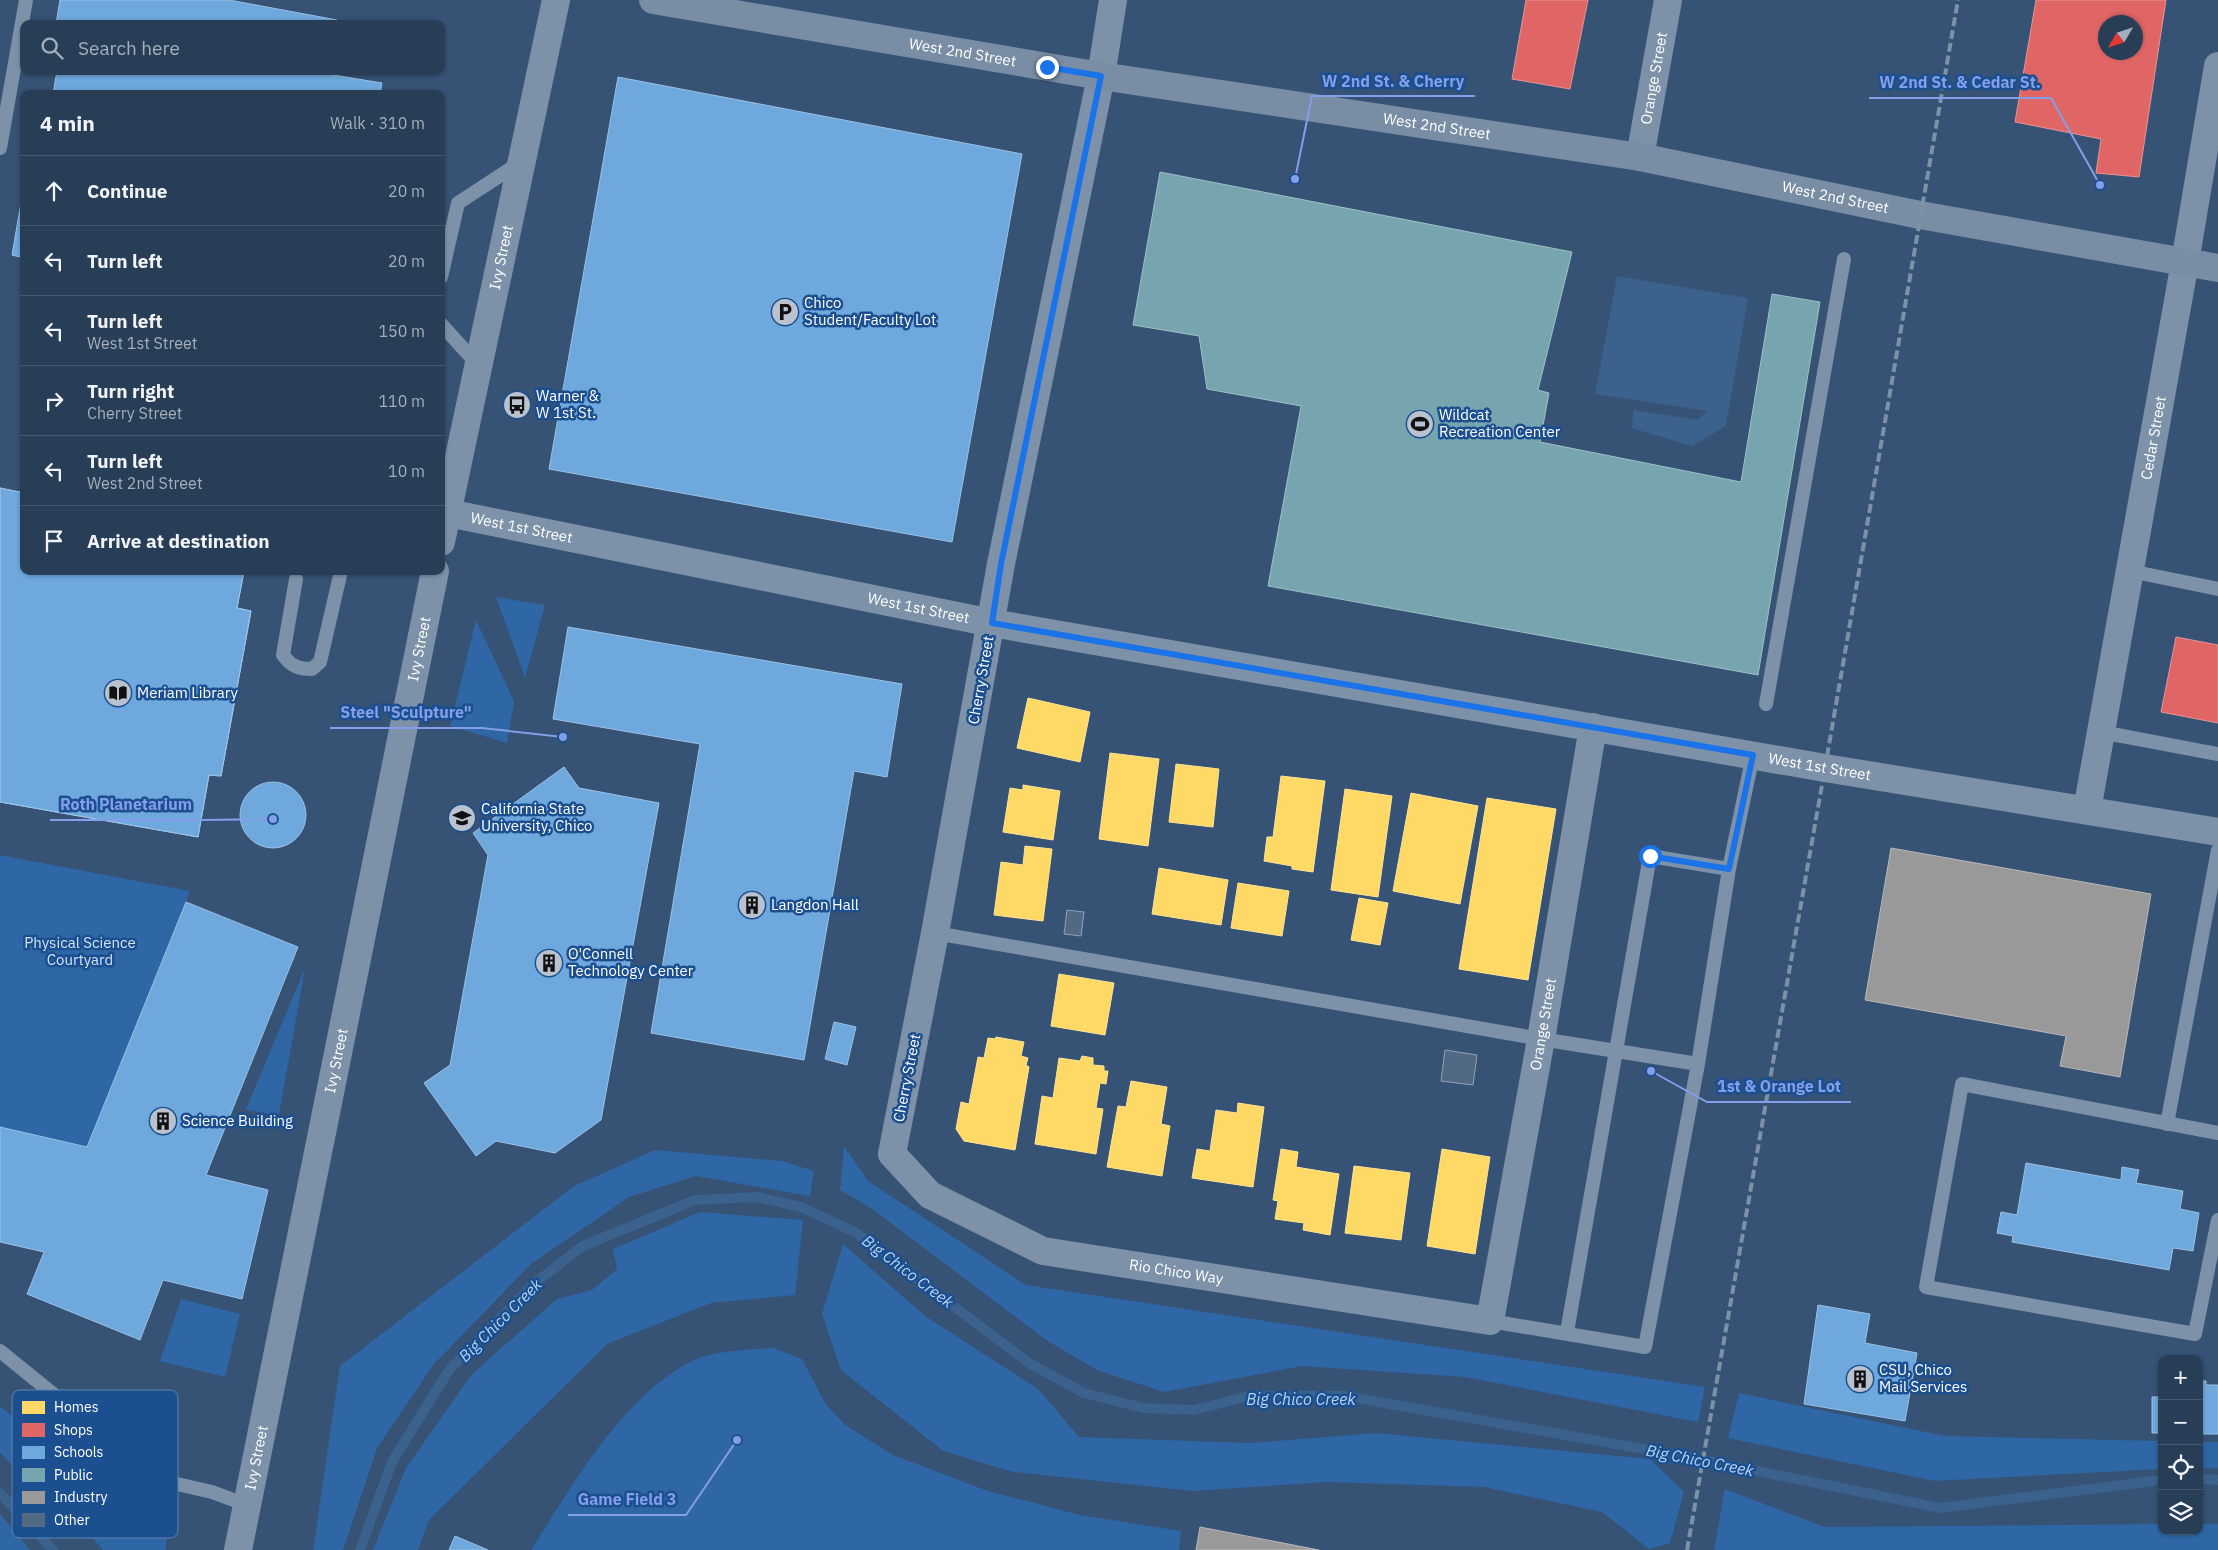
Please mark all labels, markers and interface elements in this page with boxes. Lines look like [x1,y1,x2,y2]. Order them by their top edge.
north arrow [2098,15,2143,60]
search box [20,20,445,75]
street label: Orange Street [1636,30,1671,126]
icon: search [38,34,66,62]
street label: West 2nd Street [908,34,1018,70]
text: Search here [78,36,180,60]
route end [1036,56,1059,79]
callout: W 2nd St. & Cherry [1312,65,1475,96]
callout: W 2nd St. & Cedar St. [1869,67,2051,98]
text: W 2nd St. & Cherry [1322,71,1465,91]
text: W 2nd St. & Cedar St. [1879,72,2041,92]
text: 4 min [40,109,95,137]
street label: West 2nd Street [1382,109,1492,143]
text: Walk · 310 m [330,113,425,133]
icon: ahead [40,177,68,205]
street label: West 2nd Street [1781,177,1890,217]
text: Continue [87,179,167,203]
text: 20 m [388,181,425,201]
street label: Ivy Street [485,223,517,291]
icon: left [40,247,68,275]
text: Turn left [87,249,163,273]
text: 20 m [388,251,425,271]
place label: Chico Student/Faculty Lot [804,293,936,329]
parking icon: Chico Student/Faculty Lot [770,297,800,327]
text: Turn left [87,309,163,333]
icon: left [40,317,68,345]
text: 150 m [378,321,425,341]
text: West 1st Street [87,333,197,353]
text: Turn right [87,379,174,403]
place label: Warner & W 1st St. [536,386,600,422]
icon: right [40,387,68,415]
bus stop icon: Warner & W 1st St. [502,390,532,420]
text: 110 m [378,391,425,411]
street label: Cedar Street [2136,395,2170,481]
text: Cherry Street [87,403,182,423]
place label: Wildcat Recreation Center [1439,405,1561,441]
sports icon: Wildcat Recreation Center [1405,409,1435,439]
text: Turn left [87,449,163,473]
icon: left [40,457,68,485]
text: 10 m [388,461,425,481]
text: West 2nd Street [87,473,203,493]
street label: West 1st Street [469,508,574,547]
icon: arrive [40,527,68,555]
text: Arrive at destination [87,529,270,553]
street label: West 1st Street [866,588,971,627]
street label: Ivy Street [403,615,435,683]
street label: Cherry Street [963,634,998,726]
library icon: Meriam Library [103,678,133,708]
place label: Meriam Library [137,683,238,702]
callout: Steel "Sculpture" [330,697,482,728]
text: Steel "Sculpture" [340,702,472,722]
street label: West 1st Street [1767,748,1872,784]
callout: Roth Planetarium [50,789,202,820]
text: Roth Planetarium [60,794,192,814]
place label: California State University, Chico [481,799,592,835]
school or university icon: California State University, Chico [447,803,477,833]
route start [1639,845,1662,868]
building icon: Langdon Hall [737,890,767,920]
place label: Langdon Hall [771,895,859,914]
park label: Physical Science Courtyard [24,933,136,969]
place label: O'Connell Technology Center [568,944,694,980]
building icon: O'Connell Technology Center [534,948,564,978]
street label: Orange Street [1525,977,1560,1072]
street label: Ivy Street [320,1027,352,1095]
street label: Cherry Street [889,1032,924,1124]
callout: 1st & Orange Lot [1707,1071,1851,1102]
text: 1st & Orange Lot [1717,1076,1841,1096]
building icon: Science Building [148,1106,178,1136]
place label: Science Building [182,1111,293,1130]
water label: Big Chico Creek [858,1230,958,1312]
street label: Rio Chico Way [1128,1255,1225,1288]
water label: Big Chico Creek [454,1274,546,1366]
map controls [2158,1355,2203,1535]
button: + [2158,1355,2203,1400]
place label: CSU, Chico Mail Services [1879,1360,1967,1396]
building icon: CSU, Chico Mail Services [1845,1364,1875,1394]
water label: Big Chico Creek [1246,1389,1356,1409]
legend [12,1390,178,1538]
text: Homes [54,1398,99,1416]
button: − [2158,1400,2203,1445]
text: Shops [54,1421,93,1439]
street label: Ivy Street [240,1424,272,1492]
water label: Big Chico Creek [1644,1440,1756,1480]
text: Schools [54,1443,104,1461]
button: locate [2158,1445,2203,1490]
text: Public [54,1466,93,1484]
callout: Game Field 3 [568,1484,686,1515]
text: Industry [54,1488,108,1506]
text: Game Field 3 [578,1489,676,1509]
button: layers [2158,1490,2203,1535]
text: Other [54,1511,90,1529]

